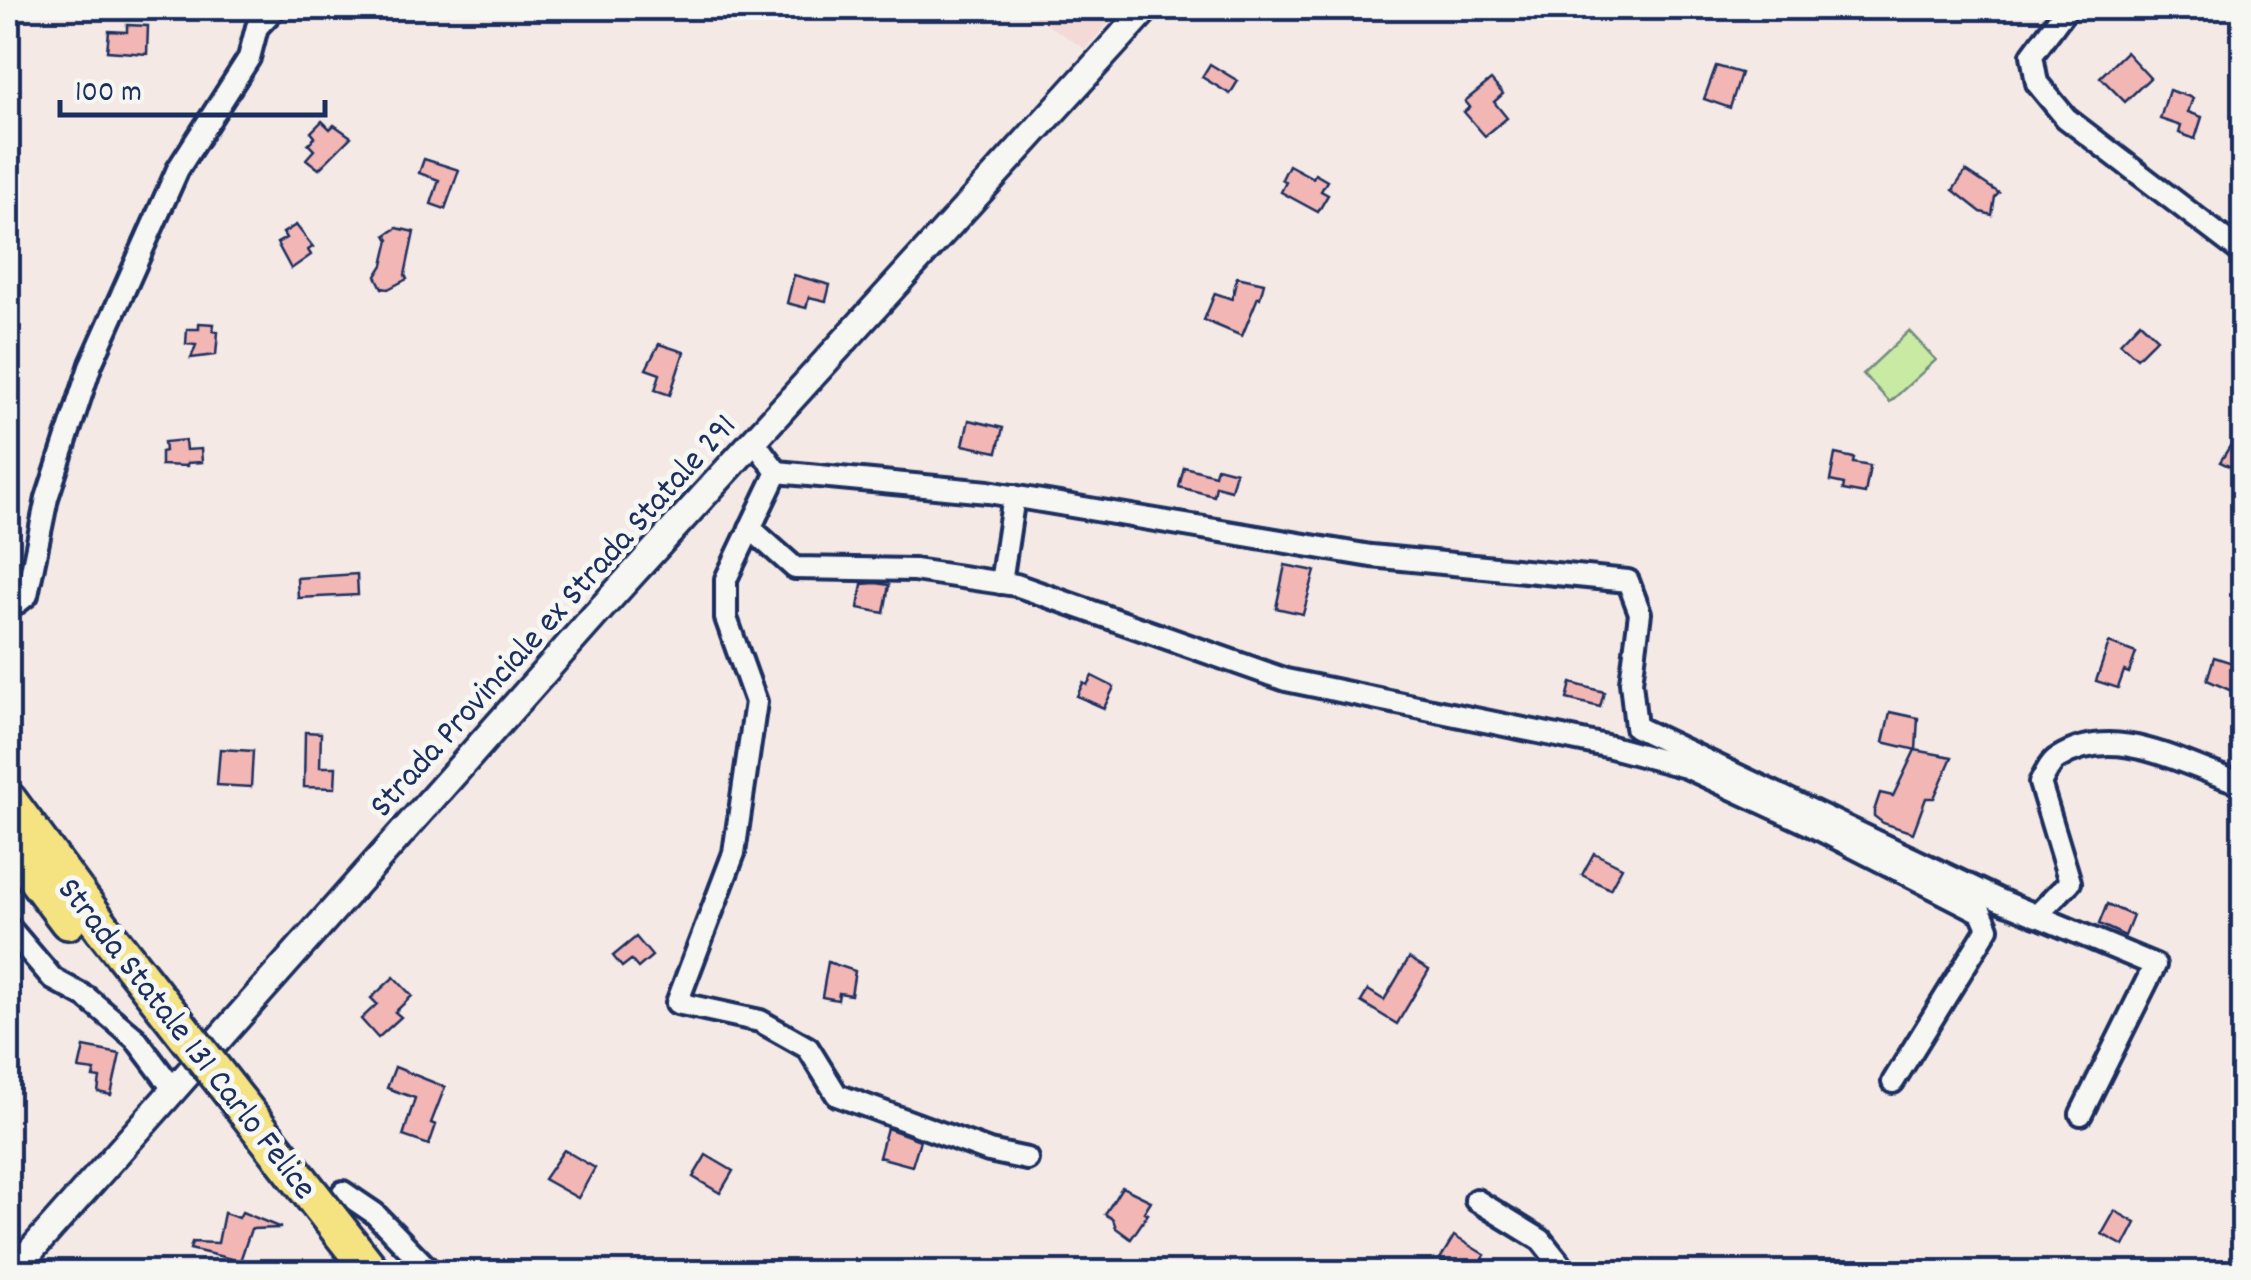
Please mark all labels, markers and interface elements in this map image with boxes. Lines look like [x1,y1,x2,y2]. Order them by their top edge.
scale bar [60,55,325,117]
text: 100 m [75,73,142,116]
street label: Strada Provinciale ex Strada Statale 291 [359,404,750,831]
street label: Strada Statale 131 Carlo Felice [43,868,327,1212]

